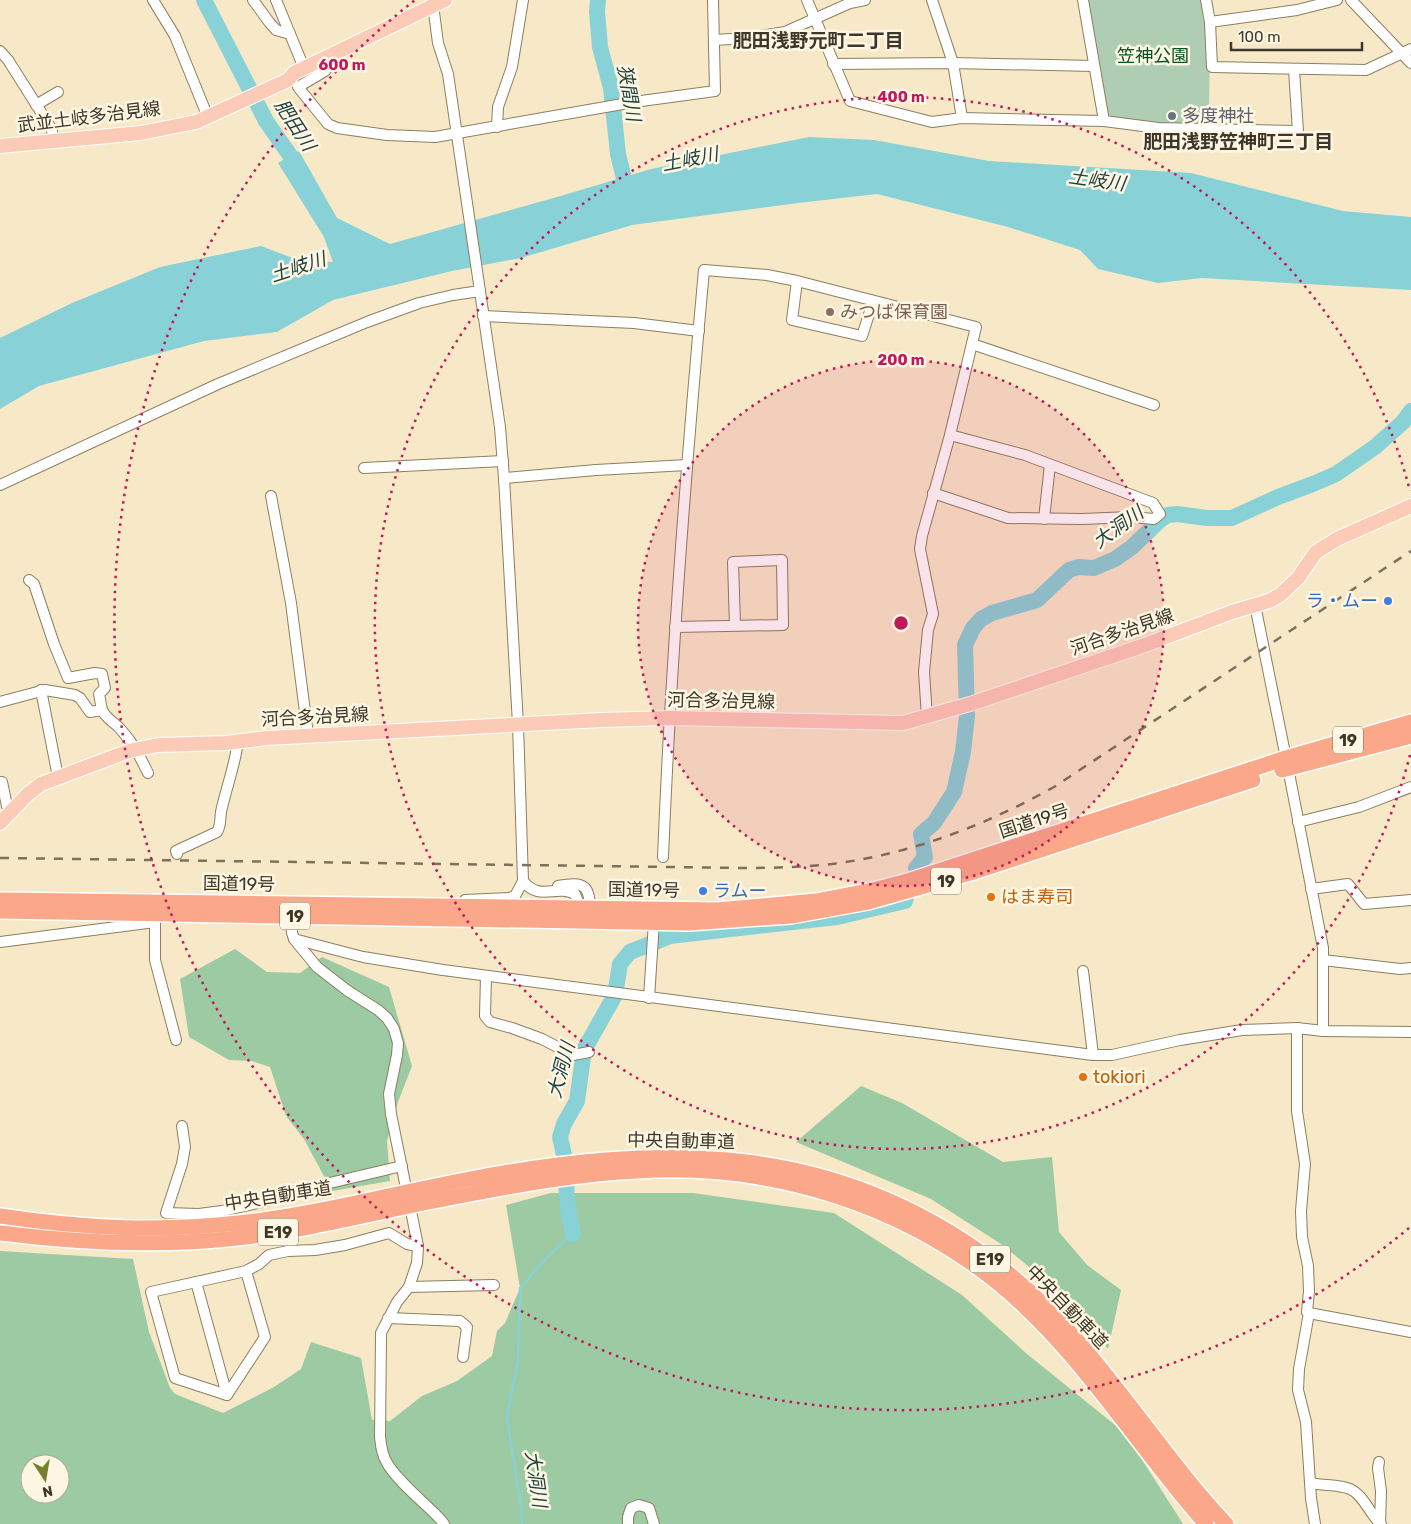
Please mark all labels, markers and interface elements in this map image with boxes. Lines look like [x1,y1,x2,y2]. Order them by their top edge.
scale bar [1231,20,1362,52]
text: 100 m [1238,28,1280,46]
district label: 肥田浅野元町二丁目 [732,29,904,52]
park label: 笠神公園 [1117,45,1189,67]
text: 600 m [318,56,366,74]
water label: 狭間川 [613,63,646,125]
text: 400 m [877,88,925,106]
water label: 肥田川 [270,95,321,157]
street label: 武並土岐多治見線 [16,97,162,137]
place label: 多度神社 [1182,105,1254,127]
marker: 多度神社 [1166,110,1178,122]
district label: 肥田浅野笠神町三丁目 [1143,130,1333,153]
water label: 土岐川 [660,142,722,176]
water label: 土岐川 [1067,165,1129,196]
water label: 土岐川 [267,247,331,287]
place label: みつば保育園 [840,301,948,323]
marker: みつば保育園 [824,306,836,318]
text: 200 m [877,351,925,369]
water label: 大洞川 [1088,500,1149,553]
place label: ラ・ムー [1306,590,1378,612]
marker: ラ・ムー [1382,595,1394,607]
street label: 河合多治見線 [1067,604,1177,660]
centre of rings [892,614,910,632]
street label: 河合多治見線 [667,689,775,713]
street label: 河合多治見線 [260,703,370,731]
road number: 19 [1333,726,1363,754]
street label: 国道19号 [996,799,1072,843]
road number: 19 [931,868,961,894]
street label: 国道19号 [203,872,275,896]
street label: 国道19号 [608,878,680,902]
place label: ラムー [713,880,766,902]
marker: ラムー [697,885,709,897]
place label: はま寿司 [1001,886,1073,908]
marker: はま寿司 [985,891,997,903]
road number: 19 [280,902,310,929]
water label: 大洞川 [543,1038,580,1101]
place label: tokiori [1093,1066,1146,1088]
marker: tokiori [1077,1071,1089,1083]
street label: 中央自動車道 [627,1129,735,1153]
street label: 中央自動車道 [223,1177,333,1215]
road number: E19 [258,1218,298,1246]
road number: E19 [970,1246,1010,1272]
street label: 中央自動車道 [1022,1261,1112,1353]
water label: 大洞川 [521,1449,552,1511]
north arrow [20,1454,70,1504]
text: N [41,1482,54,1501]

